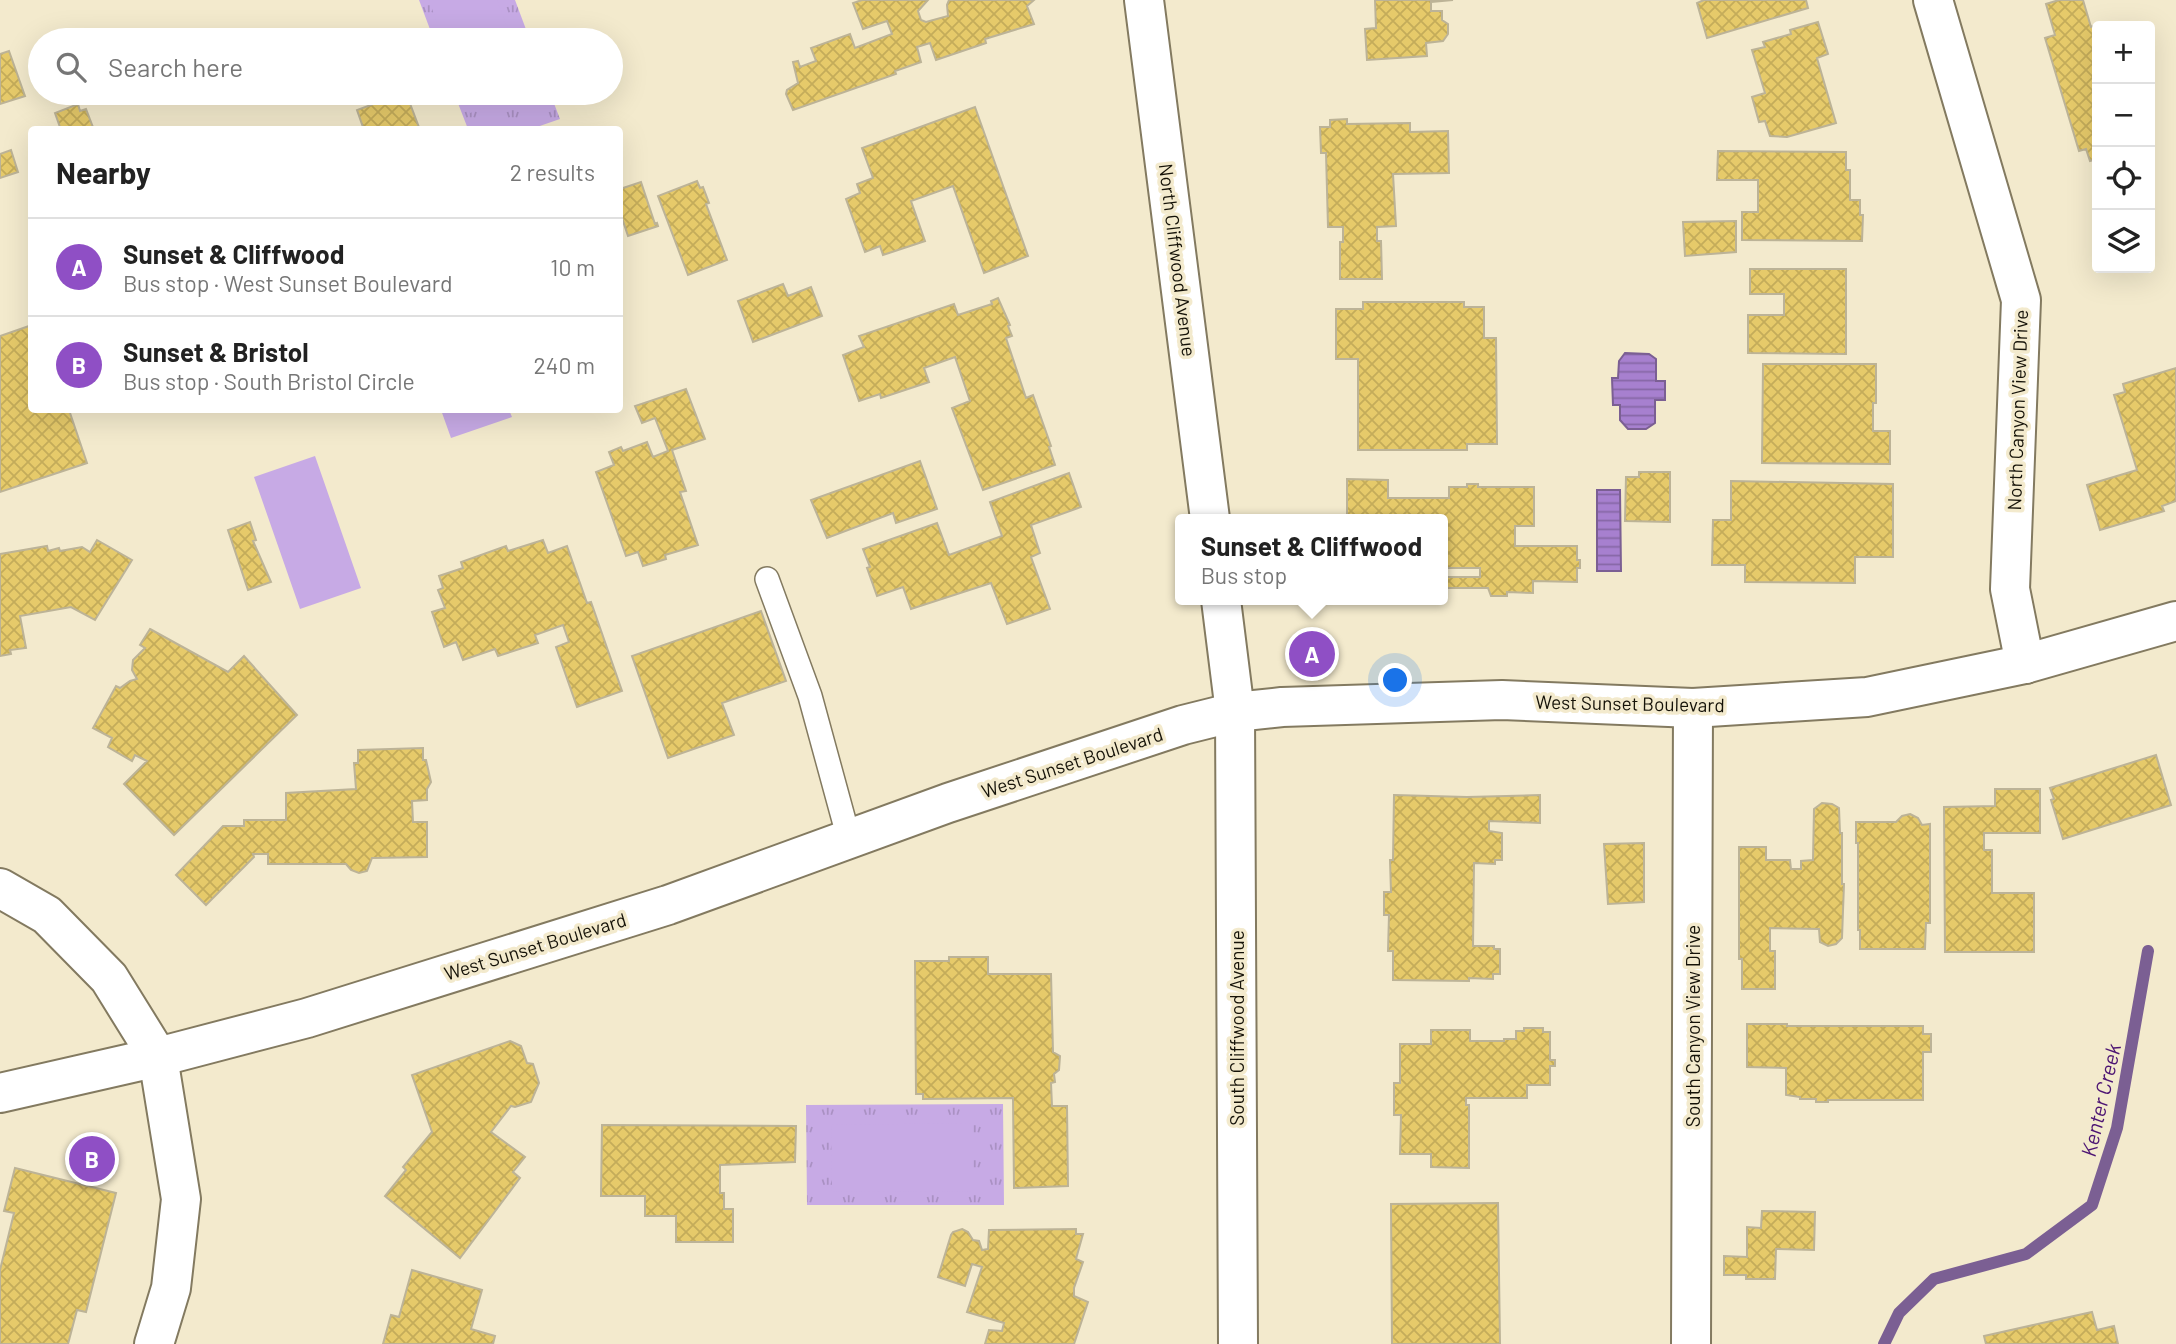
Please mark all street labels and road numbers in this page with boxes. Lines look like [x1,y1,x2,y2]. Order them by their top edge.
street label: North Cliffwood Avenue [1155,162,1201,358]
street label: North Canyon View Drive [2002,309,2032,511]
street label: West Sunset Boulevard [1535,690,1725,716]
street label: West Sunset Boulevard [978,722,1166,802]
street label: West Sunset Boulevard [441,907,629,985]
street label: South Canyon View Drive [1681,925,1704,1127]
street label: South Cliffwood Avenue [1225,930,1248,1126]

